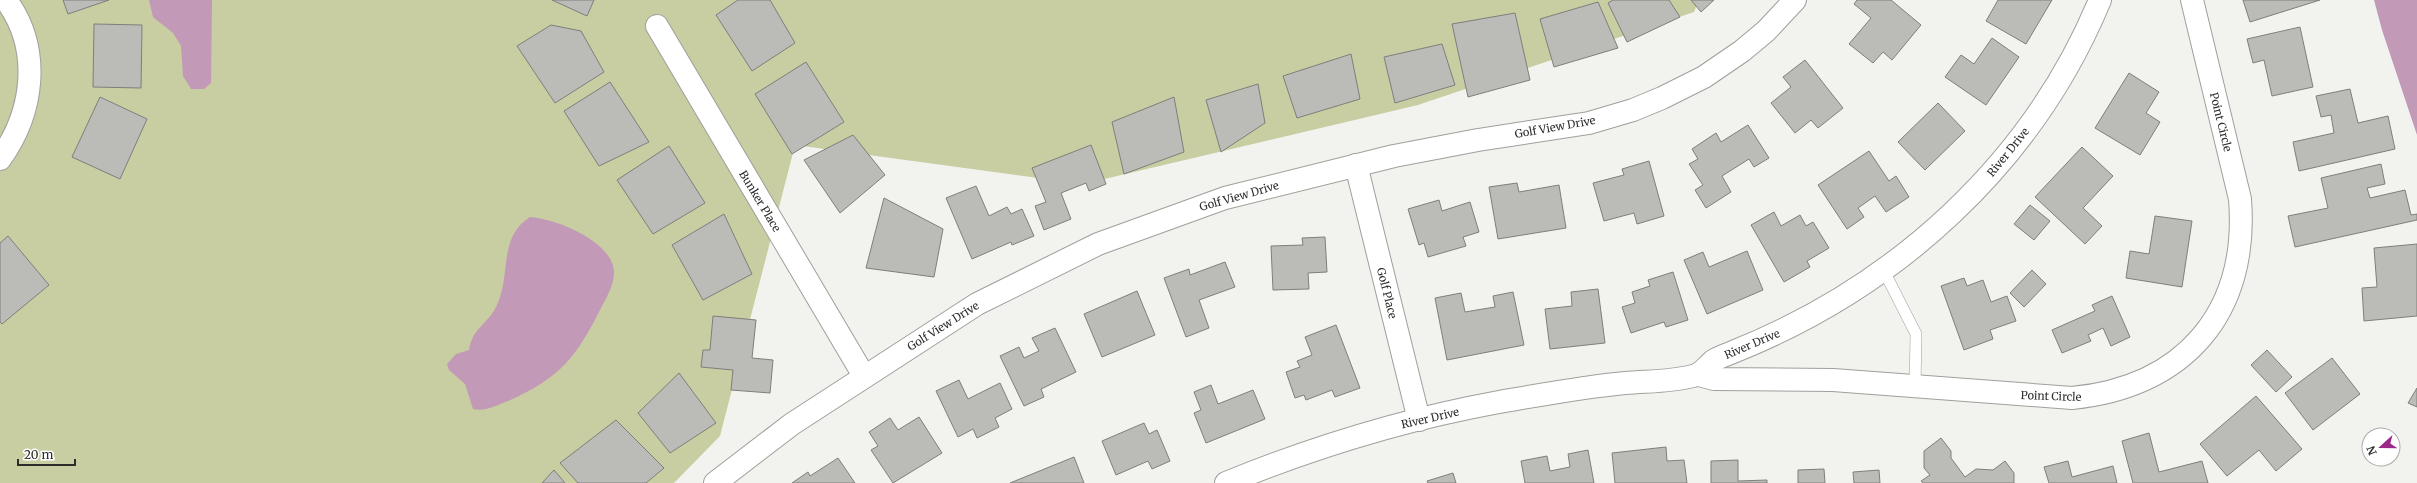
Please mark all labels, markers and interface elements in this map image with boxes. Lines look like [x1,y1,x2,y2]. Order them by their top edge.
street label: Point Circle [2207,91,2235,153]
street label: Golf View Drive [1514,113,1597,141]
street label: River Drive [1984,124,2032,179]
street label: Bunker Place [736,168,784,234]
street label: Golf View Drive [1198,178,1280,214]
street label: Golf Place [1374,266,1400,320]
street label: Golf View Drive [905,298,982,354]
street label: River Drive [1722,326,1782,362]
street label: Point Circle [2020,388,2082,404]
street label: River Drive [1400,404,1461,431]
north arrow [2361,427,2401,467]
scale bar [18,441,75,467]
text: N [2363,444,2380,457]
text: 20 m [24,447,53,462]

